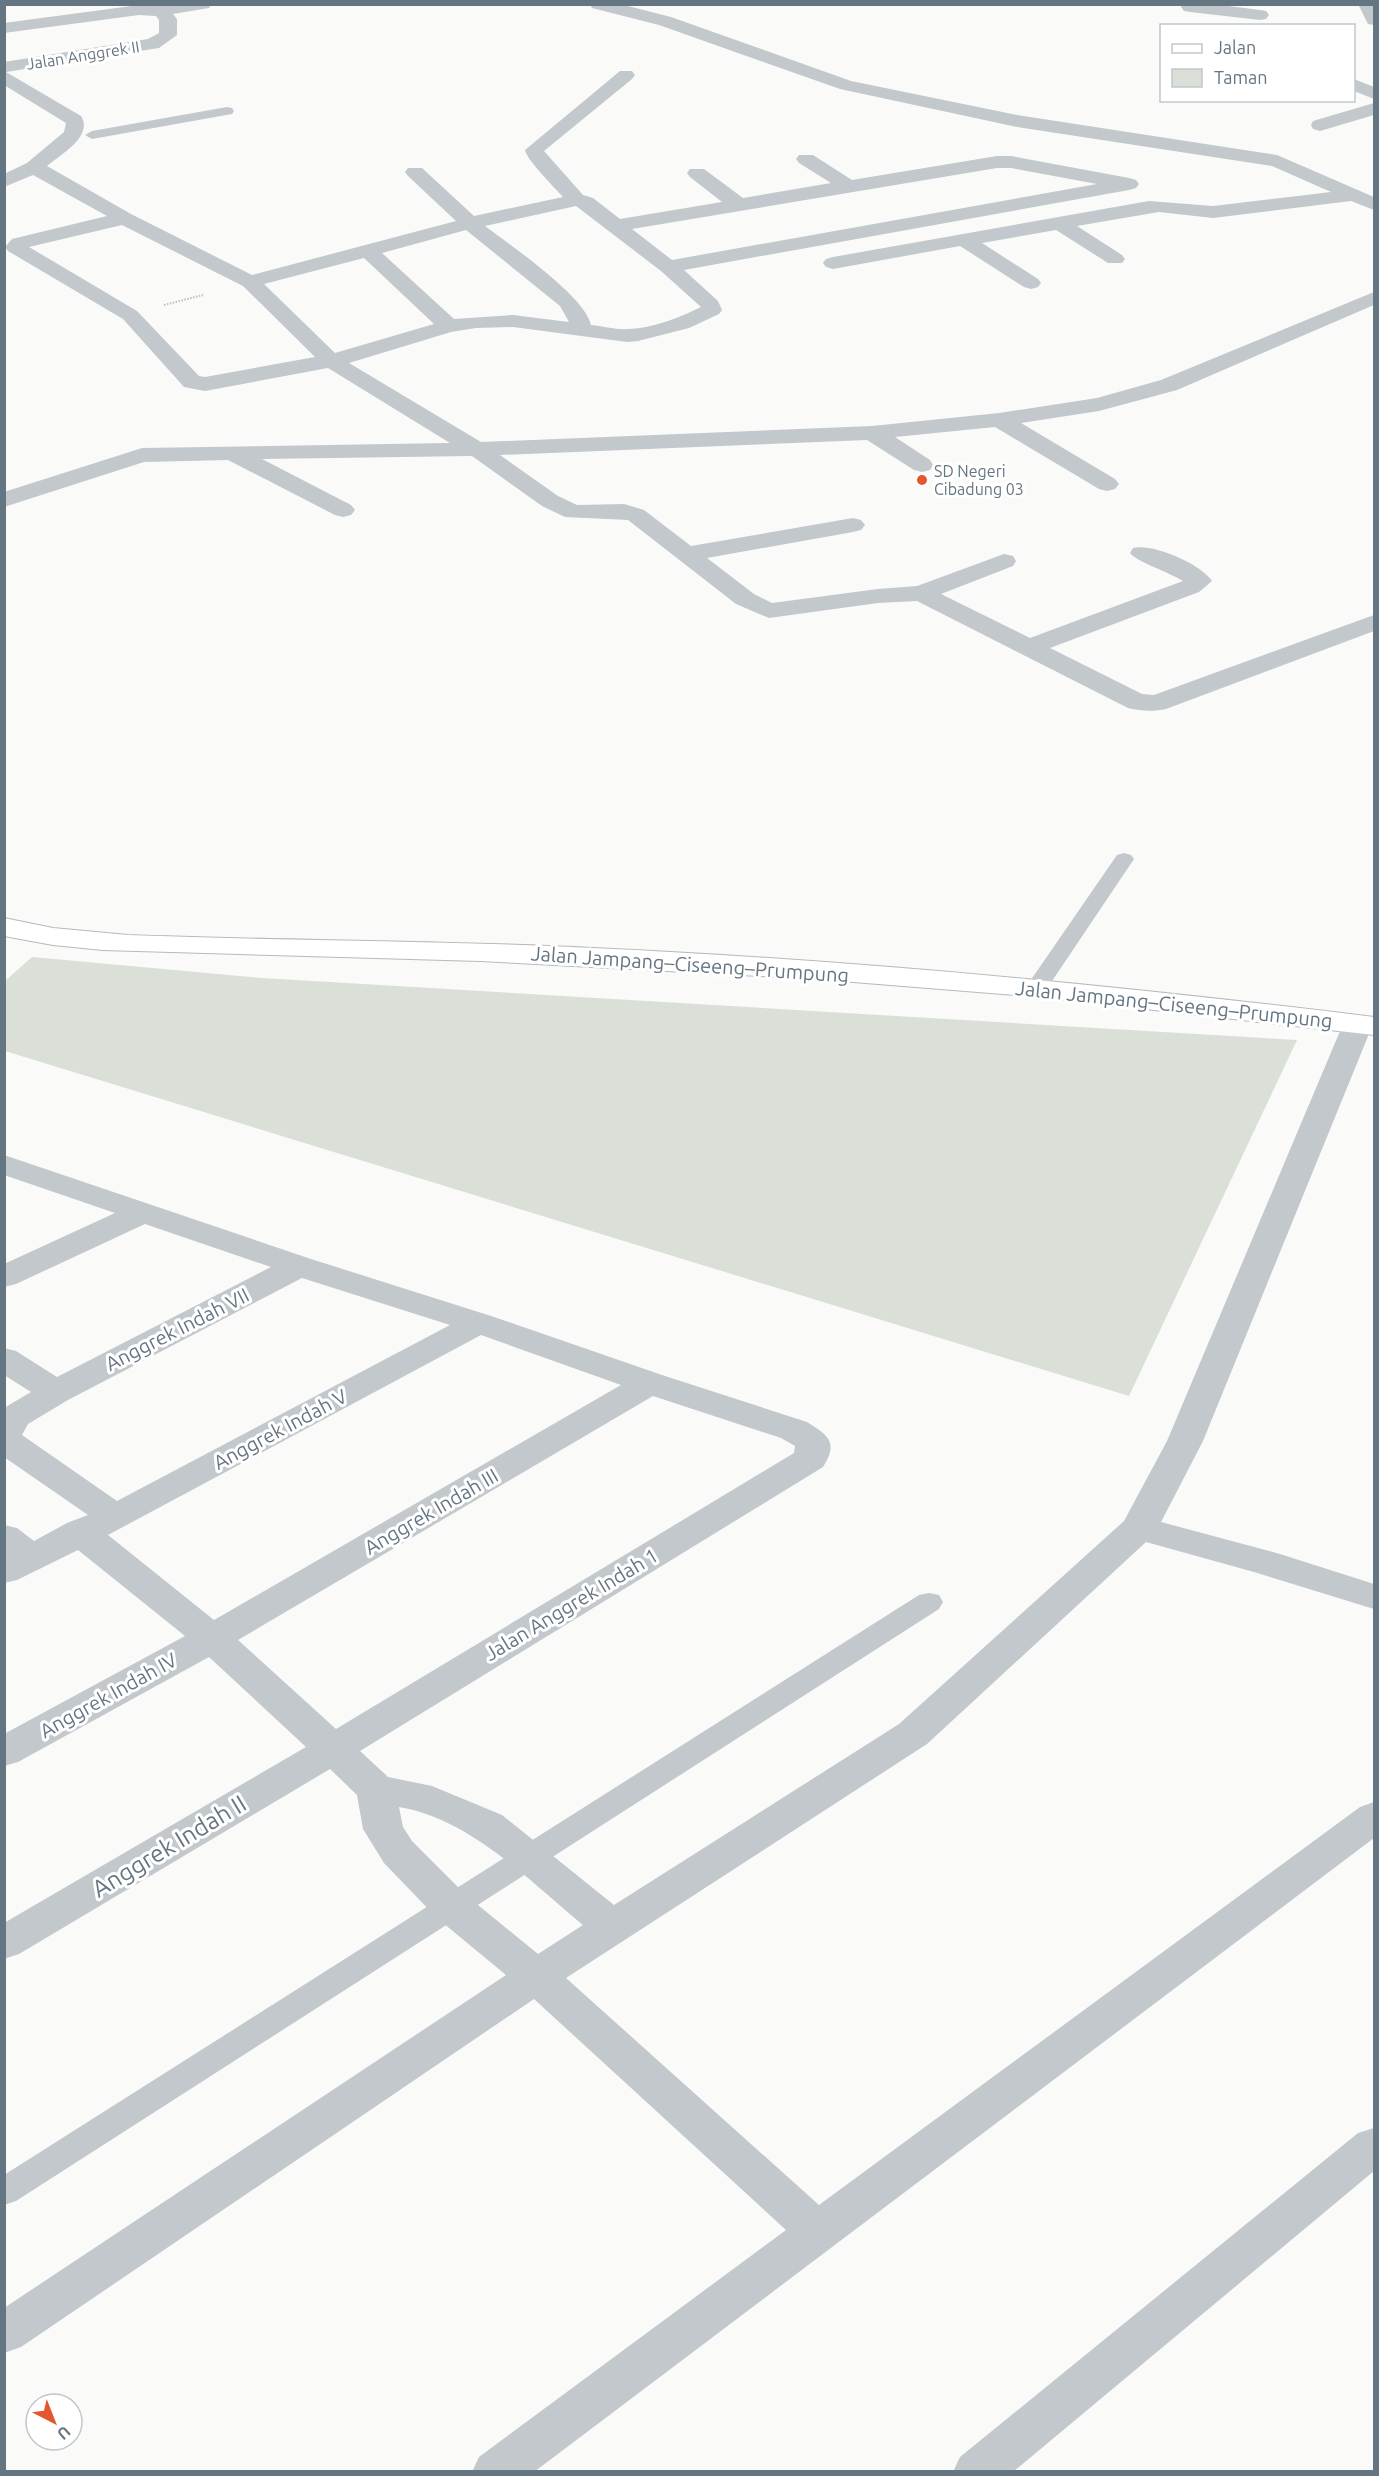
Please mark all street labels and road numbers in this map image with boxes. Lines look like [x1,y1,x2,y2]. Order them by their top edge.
street label: Jalan Anggrek II [25,37,141,73]
street label: Jalan Jampang–Ciseeng–Prumpung [530,941,850,987]
street label: Jalan Jampang–Ciseeng–Prumpung [1014,976,1334,1032]
street label: Anggrek Indah VII [101,1283,253,1375]
street label: Anggrek Indah V [209,1384,351,1474]
street label: Anggrek Indah III [360,1463,502,1559]
street label: Jalan Anggrek Indah 1 [480,1543,662,1665]
street label: Anggrek Indah IV [35,1648,181,1742]
street label: Anggrek Indah II [87,1789,251,1903]

